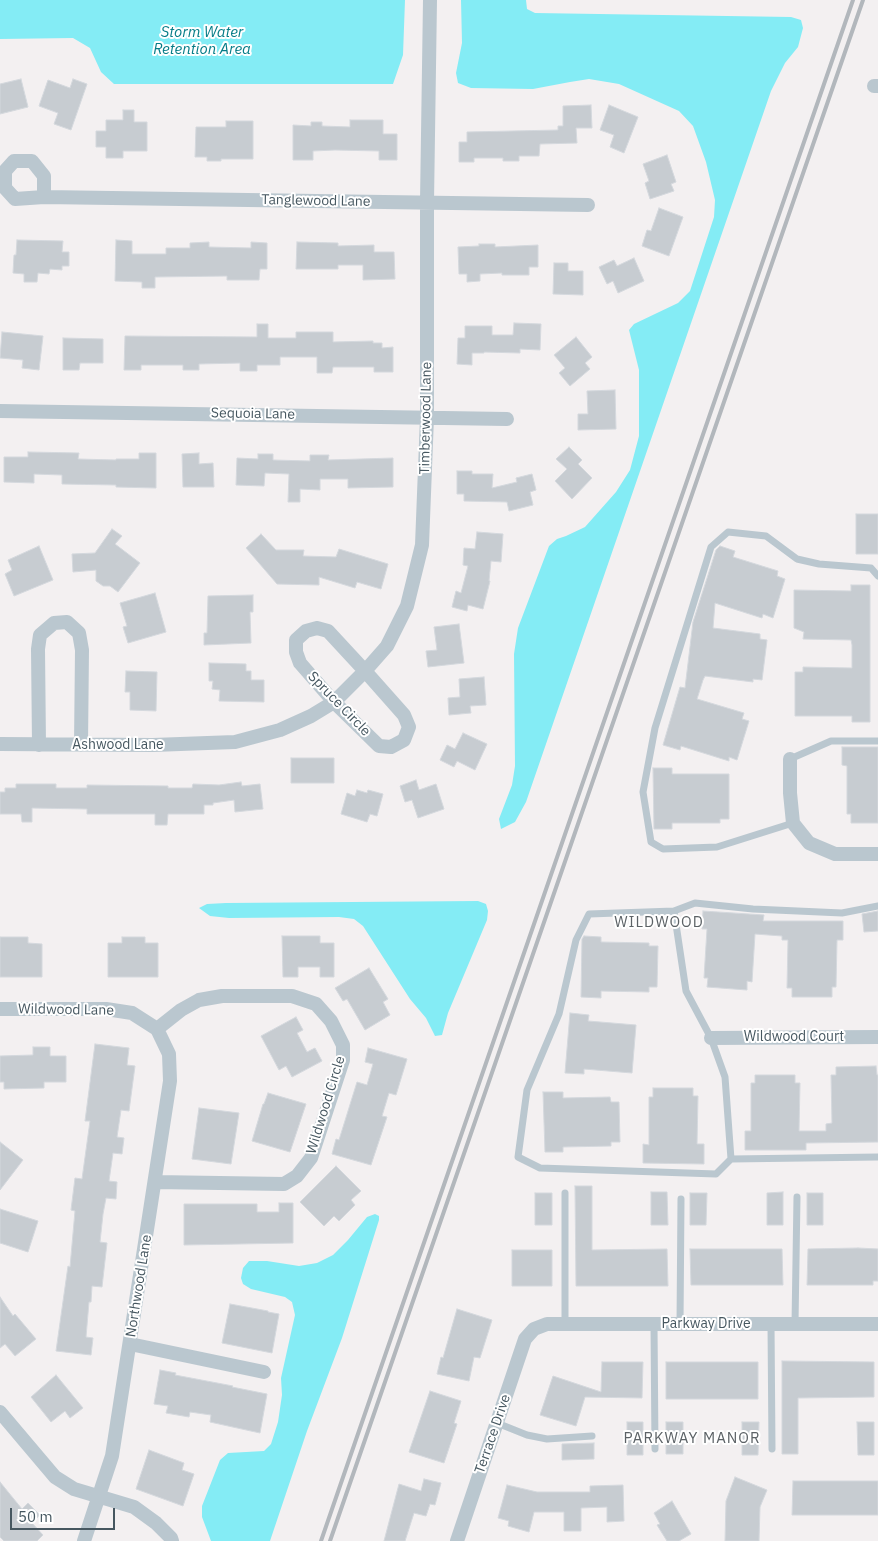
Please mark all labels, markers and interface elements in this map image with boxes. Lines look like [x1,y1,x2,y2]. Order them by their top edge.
water label: Storm Water Retention Area [153,24,251,59]
street label: Tanglewood Lane [261,192,371,210]
street label: Timberwood Lane [417,362,435,474]
street label: Sequoia Lane [211,405,295,423]
street label: Spruce Circle [304,668,374,740]
street label: Ashwood Lane [72,737,164,753]
district label: WILDWOOD [613,914,705,932]
street label: Wildwood Lane [18,1001,114,1019]
street label: Wildwood Court [744,1029,844,1045]
street label: Wildwood Circle [303,1054,349,1156]
street label: Northwood Lane [123,1234,155,1338]
street label: Parkway Drive [661,1316,751,1332]
street label: Terrace Drive [472,1392,514,1476]
district label: PARKWAY MANOR [622,1430,762,1448]
scale bar [12,1498,118,1530]
text: 50 m [18,1507,53,1526]

